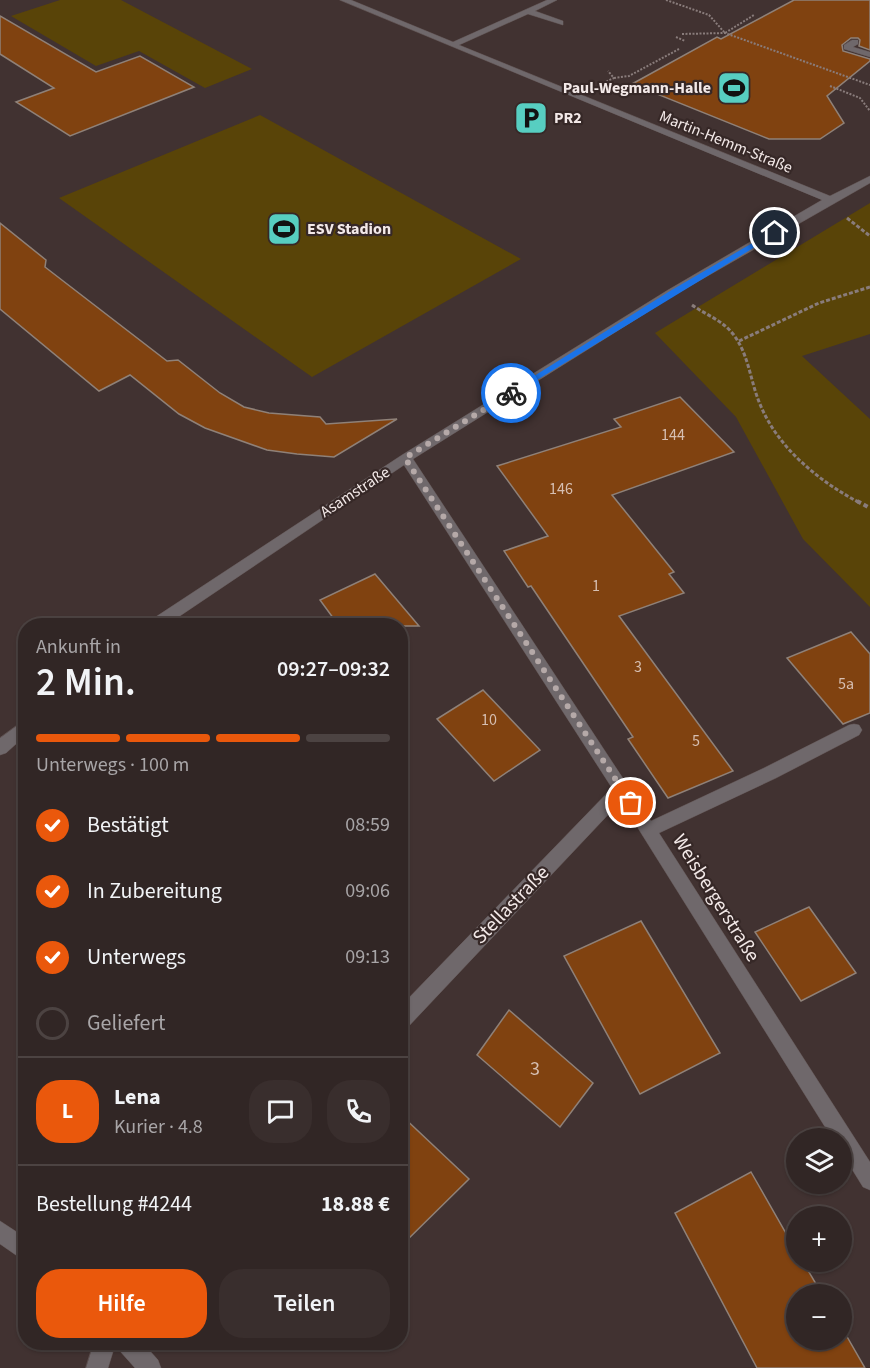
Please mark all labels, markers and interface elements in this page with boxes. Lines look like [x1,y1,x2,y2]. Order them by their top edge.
sports icon: Paul-Wegmann-Halle [716,70,752,106]
place label: Paul-Wegmann-Halle [563,77,711,99]
parking icon: PR2 [513,100,549,136]
street label: Martin-Hemm-Straße [656,105,796,179]
place label: PR2 [554,107,582,129]
pin [749,207,800,258]
sports icon: ESV Stadion [266,211,302,247]
icon: home [758,216,791,249]
place label: ESV Stadion [307,218,391,240]
courier [481,363,541,423]
icon: bike [495,377,528,410]
house number: 144 [661,424,685,446]
street label: Asamstraße [316,461,394,523]
house number: 146 [549,478,573,500]
house number: 1 [592,575,600,597]
text: Ankunft in [36,633,121,661]
text: 09:27–09:32 [277,653,390,685]
text: 2 Min. [36,655,136,711]
house number: 3 [634,656,642,678]
house number: 5a [838,673,854,695]
house number: 10 [481,709,497,731]
house number: 5 [692,730,700,752]
text: Unterwegs · 100 m [36,751,189,779]
pin [605,777,656,828]
icon: bag [614,786,647,819]
icon: check [36,809,69,842]
text: Bestätigt [87,809,169,841]
text: 08:59 [345,811,390,839]
street label: Weisbergerstraße [665,829,767,967]
street label: Stellastraße [466,859,556,951]
icon: check [36,875,69,908]
text: In Zubereitung [87,875,222,907]
text: 09:06 [345,877,390,905]
icon: check [36,941,69,974]
text: Unterwegs [87,941,186,973]
text: 09:13 [345,943,390,971]
text: Geliefert [87,1007,166,1039]
house number: 3 [530,1055,540,1083]
button: chat [249,1080,312,1143]
button: phone [327,1080,390,1143]
text: Lena [114,1081,161,1113]
text: L [62,1095,73,1127]
text: Kurier · 4.8 [114,1113,203,1141]
map controls [786,1128,852,1350]
button: layers [786,1128,852,1194]
text: Bestellung #4244 [36,1188,192,1220]
text: 18.88 € [321,1188,390,1220]
button: + [786,1206,852,1272]
button: Hilfe [36,1269,207,1338]
button: Teilen [219,1269,390,1338]
button: − [786,1284,852,1350]

